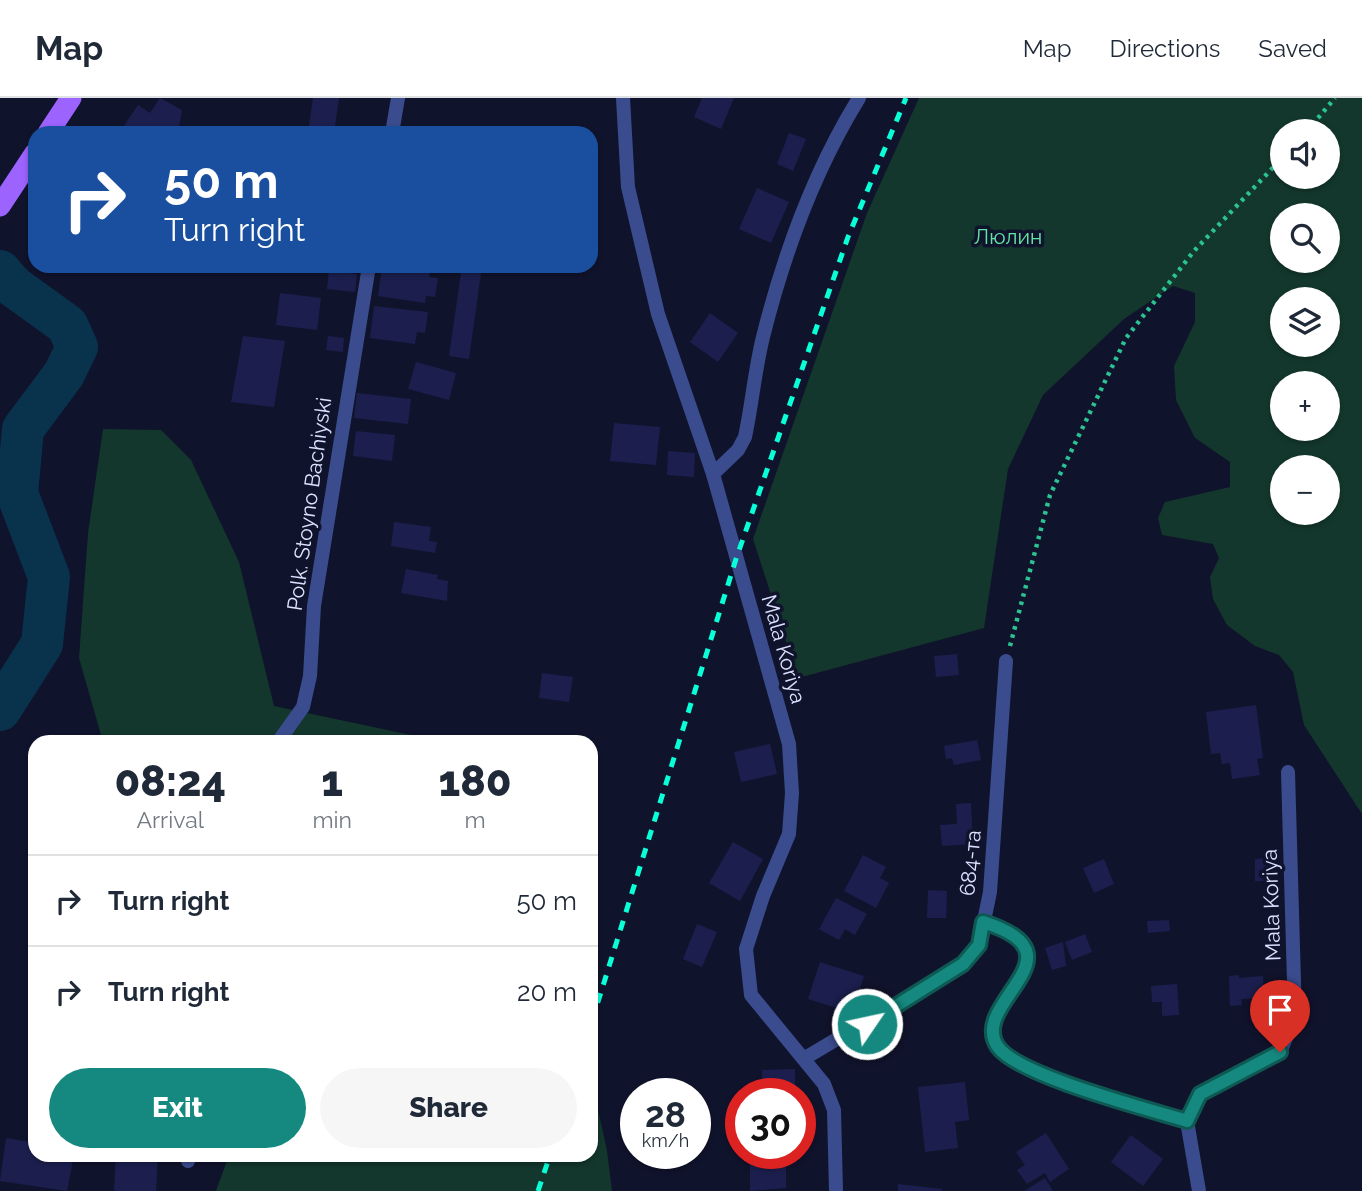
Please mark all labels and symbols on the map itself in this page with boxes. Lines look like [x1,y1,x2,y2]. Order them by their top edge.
park label: Люлин [974,224,1042,249]
street label: Polk. Stoyno Bachiyski [282,396,336,612]
street label: Mala Koriya [757,592,811,706]
street label: 684-та [954,829,986,897]
street label: Mala Koriya [1257,849,1285,961]
pin [1250,980,1310,1052]
position arrow [830,987,904,1061]
speed limit sign: 30 [725,1078,816,1169]

